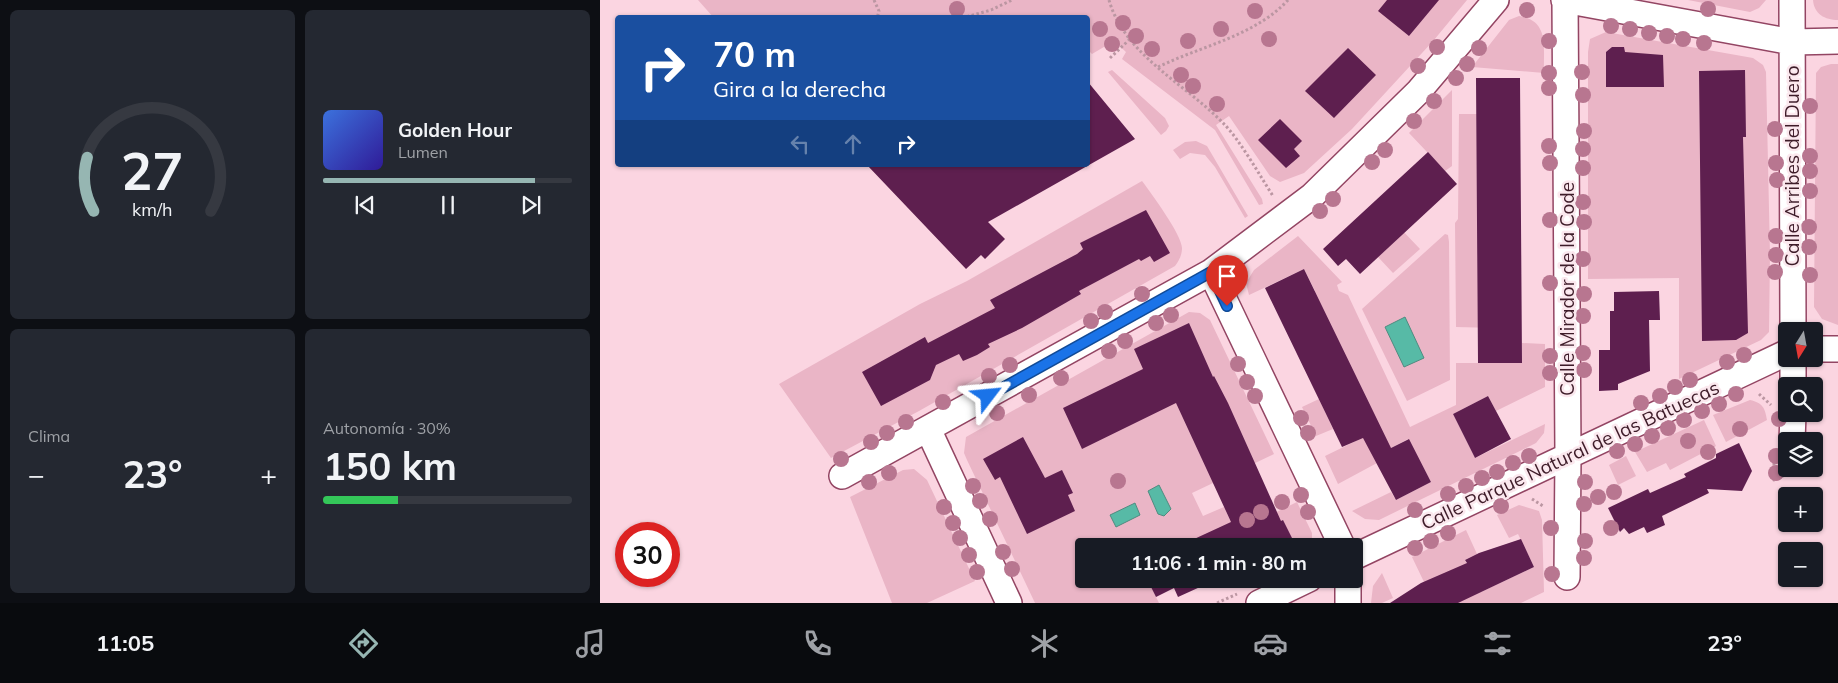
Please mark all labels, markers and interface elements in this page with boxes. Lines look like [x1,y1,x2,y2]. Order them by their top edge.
text: 70 m [713,32,796,76]
icon: right [630,35,695,100]
street label: Calle Arribes del Duero [1780,65,1804,267]
text: Gira a la derecha [713,75,886,103]
text: Golden Hour [398,118,512,142]
icon: left [786,130,814,158]
icon: ahead [839,130,867,158]
icon: right [892,130,920,158]
text: 27 [121,138,184,203]
text: Lumen [398,142,448,162]
street label: Calle Mirador de la Code [1555,182,1579,396]
icon: previous [351,191,379,219]
icon: pause [434,191,462,219]
icon: next [517,191,545,219]
text: km/h [132,198,173,220]
pin [1206,255,1248,306]
icon: arrive [1213,262,1241,290]
north arrow [1778,322,1822,368]
map controls [1778,322,1823,587]
position arrow [961,369,1013,421]
street label: Calle Parque Natural de las Batuecas [1417,375,1723,535]
button: search [1778,377,1823,422]
text: Autonomía · 30% [323,418,451,438]
text: Clima [28,426,70,446]
button: layers [1778,432,1823,477]
text: 150 km [323,442,457,490]
text: 23° [122,450,183,498]
text: − [28,457,45,492]
text: + [260,457,277,492]
button: + [1778,487,1823,532]
speed limit sign: 30 [615,522,680,587]
button: − [1778,542,1823,587]
text: 11:06 · 1 min · 80 m [1131,551,1307,575]
icon: directions [346,626,381,661]
icon: music [573,626,608,661]
icon: phone [800,626,835,661]
icon: climate [1027,626,1062,661]
icon: car [1253,626,1288,661]
icon: filters [1480,626,1515,661]
text: 11:05 [96,629,154,657]
text: 23° [1707,629,1742,657]

